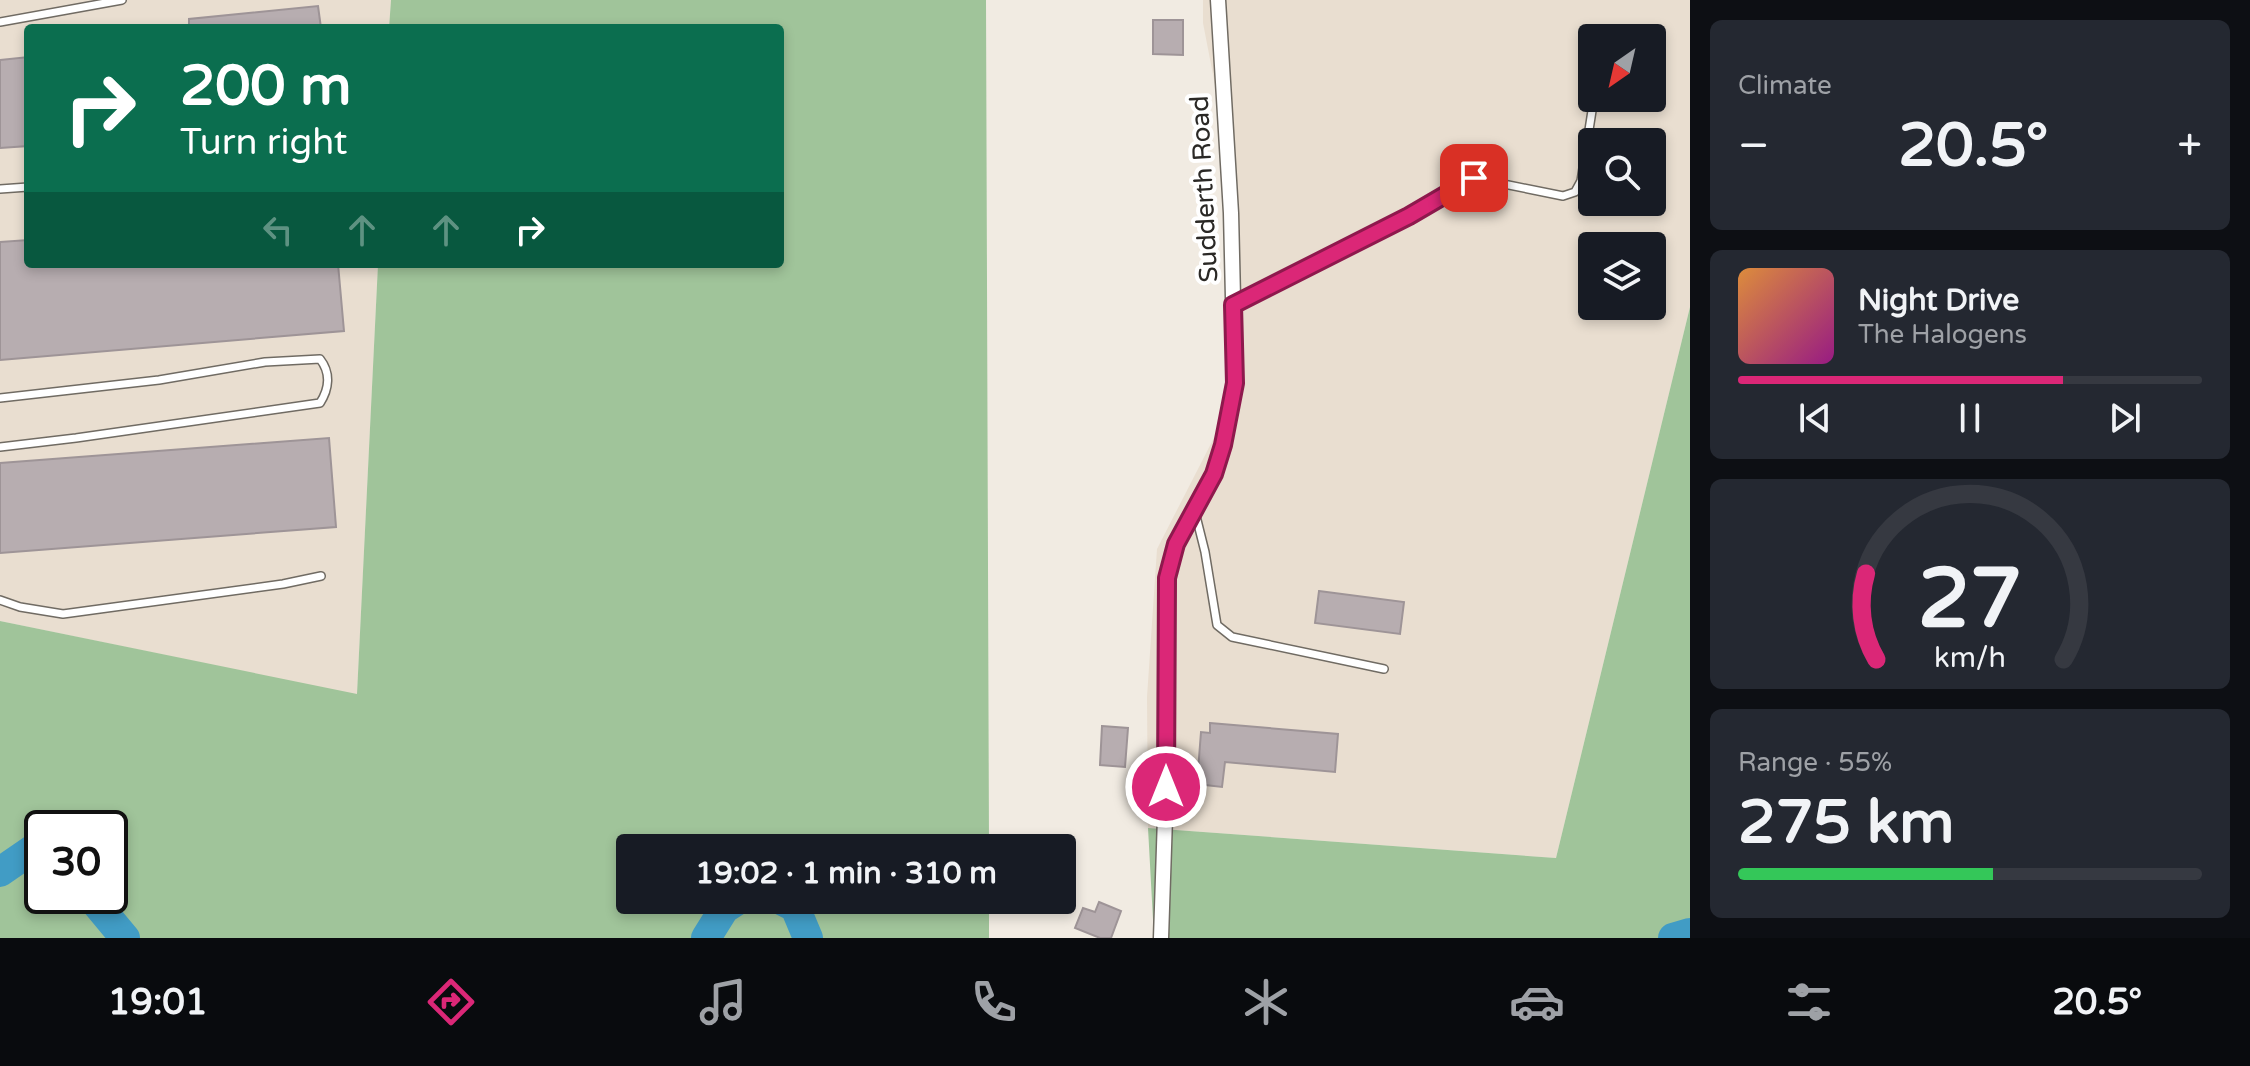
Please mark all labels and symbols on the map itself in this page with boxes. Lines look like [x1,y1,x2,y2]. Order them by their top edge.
north arrow [1578,24,1666,112]
street label: Sudderth Road [1184,95,1224,283]
pin [1440,144,1508,212]
position arrow [1124,745,1208,829]
speed limit sign: 30 [24,810,128,914]

